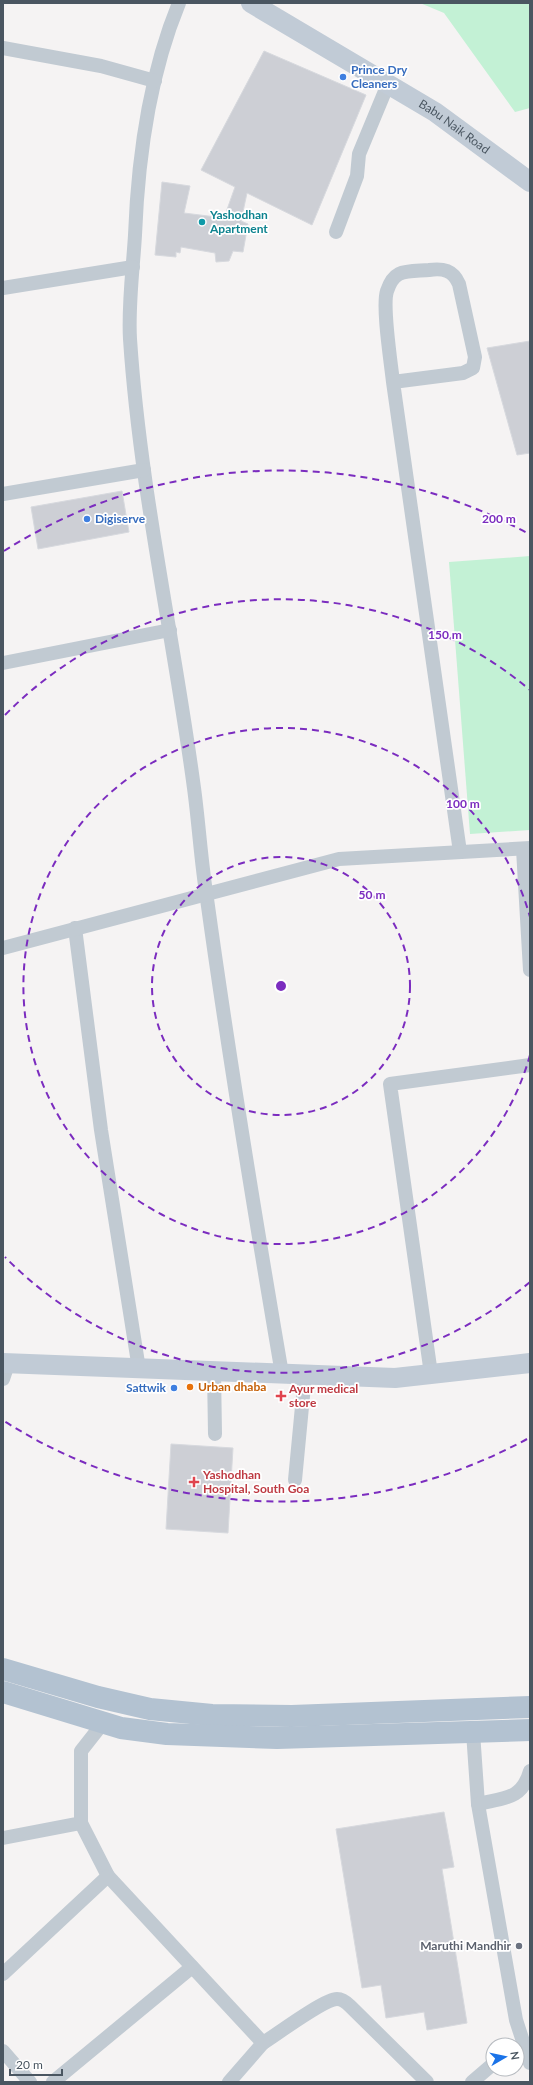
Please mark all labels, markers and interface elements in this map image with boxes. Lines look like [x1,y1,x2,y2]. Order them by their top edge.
place label: Prince Dry Cleaners [351,62,408,91]
marker: Prince Dry Cleaners [338,72,348,82]
street label: Babu Naik Road [416,96,493,157]
place label: Yashodhan Apartment [209,207,268,236]
marker: Yashodhan Apartment [197,217,207,227]
place label: Digiserve [95,511,146,526]
text: 200 m [482,511,516,526]
marker: Digiserve [82,514,92,524]
text: 150 m [428,627,462,642]
text: 100 m [446,796,480,811]
text: 50 m [359,887,385,902]
centre of rings [274,979,288,993]
place label: Urban dhaba [198,1379,266,1394]
place label: Sattwik [126,1380,167,1395]
place label: Ayur medical store [288,1381,358,1410]
marker: Urban dhaba [185,1382,195,1392]
marker: Sattwik [169,1383,179,1393]
marker: Ayur medical store [276,1391,286,1401]
place label: Yashodhan Hospital, South Goa [202,1467,309,1496]
marker: Yashodhan Hospital, South Goa [188,1476,200,1488]
place label: Maruthi Mandhir [420,1938,512,1953]
marker: Maruthi Mandhir [514,1941,524,1951]
north arrow [485,2037,525,2077]
text: N [508,2050,522,2061]
scale bar [10,2051,62,2077]
text: 20 m [16,2057,43,2072]

